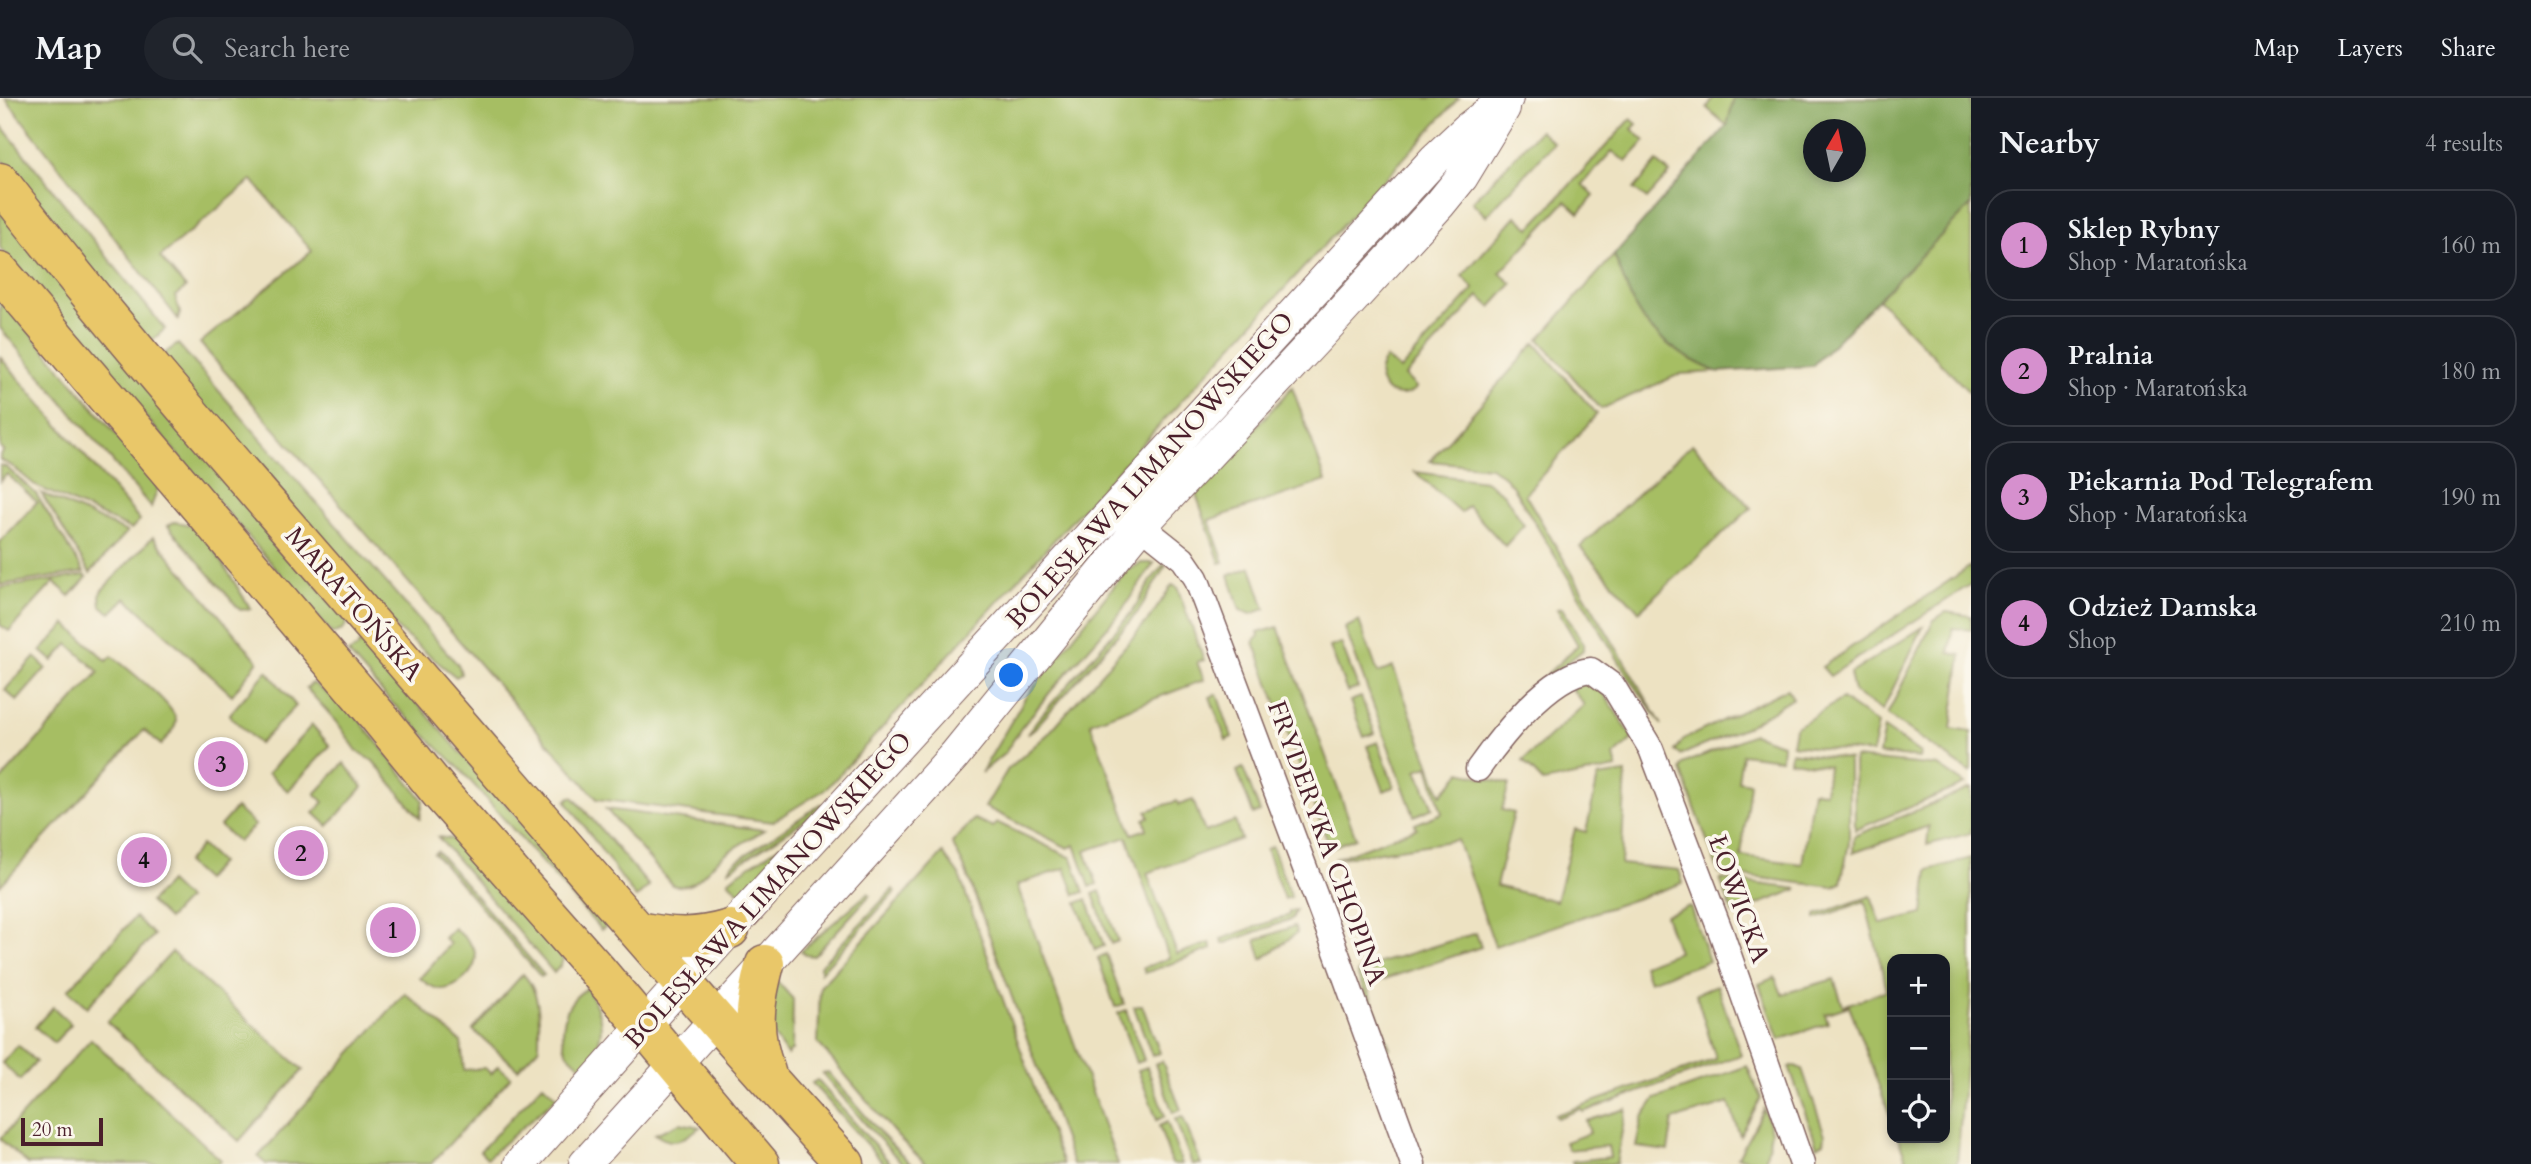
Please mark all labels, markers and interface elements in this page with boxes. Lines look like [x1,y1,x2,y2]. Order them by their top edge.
search box [144,17,634,80]
text: Map [35,26,102,71]
icon: search [168,29,206,67]
text: Search here [224,31,350,66]
text: Map [2254,32,2300,65]
text: Layers [2338,32,2403,65]
text: Share [2441,32,2496,65]
north arrow [1803,119,1866,182]
text: Nearby [1999,123,2100,164]
text: 4 results [2425,128,2503,159]
text: Sklep Rybny [2068,212,2220,247]
text: 1 [2018,230,2030,261]
text: 160 m [2440,230,2501,261]
text: Shop · Maratońska [2068,247,2248,278]
street label: BOLESŁAWA LIMANOWSKIEGO [998,304,1302,636]
text: Pralnia [2068,338,2153,373]
text: 2 [2018,356,2030,387]
text: 180 m [2440,356,2501,387]
text: Shop · Maratońska [2068,373,2248,404]
text: Piekarnia Pod Telegrafem [2068,464,2373,499]
text: 3 [2018,482,2030,513]
text: 190 m [2440,482,2501,513]
text: Shop · Maratońska [2068,499,2248,530]
street label: MARATOŃSKA [277,519,431,689]
text: Odzież Damska [2068,590,2257,625]
text: 4 [2018,608,2030,639]
text: 210 m [2440,608,2501,639]
text: Shop [2068,625,2117,656]
your location [994,658,1028,692]
street label: FRYDERYKA CHOPINA [1259,696,1395,991]
street label: BOLESŁAWA LIMANOWSKIEGO [616,724,920,1056]
pin: 3 [198,738,244,790]
pin: 2 [278,827,324,879]
street label: ŁOWICKA [1700,830,1778,968]
pin: 4 [121,834,167,886]
pin: 1 [370,904,416,956]
map controls [1887,954,1950,1143]
button: + [1887,954,1950,1017]
button: − [1887,1017,1950,1080]
button: locate [1887,1080,1950,1143]
scale bar [21,1115,103,1147]
text: 20 m [32,1117,73,1143]

